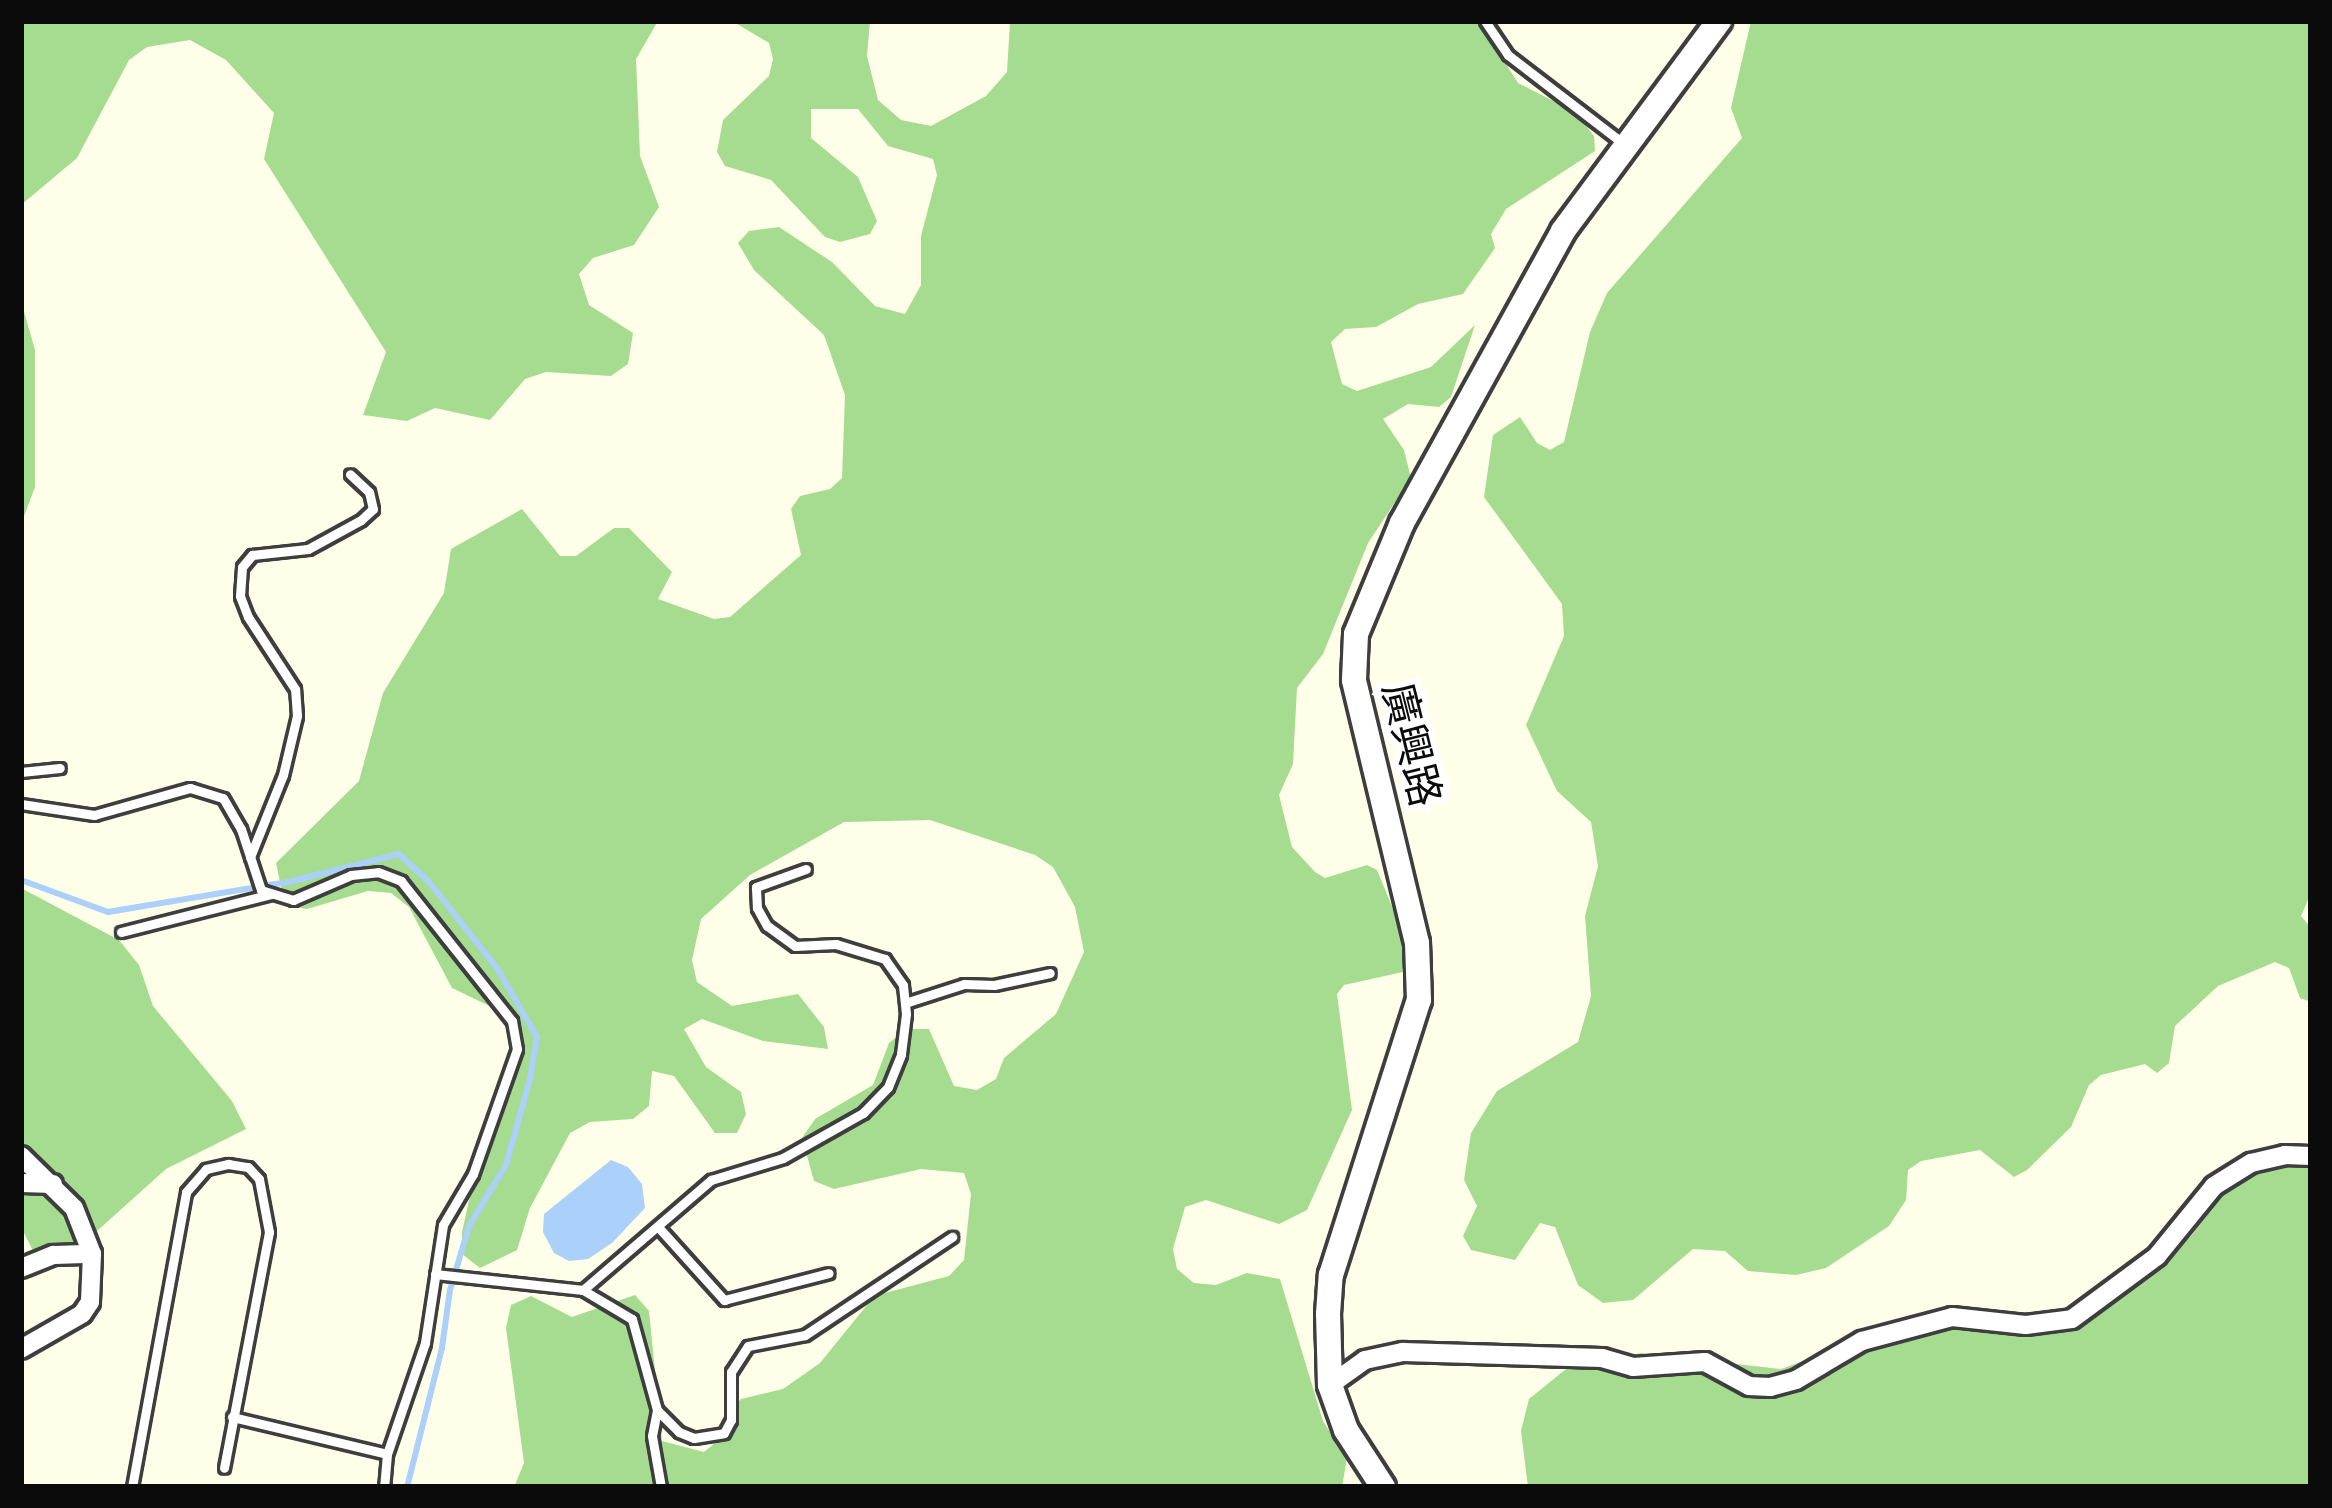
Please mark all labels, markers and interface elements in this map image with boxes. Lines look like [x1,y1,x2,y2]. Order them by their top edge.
street label: 廣興路 [1373,677,1453,811]

